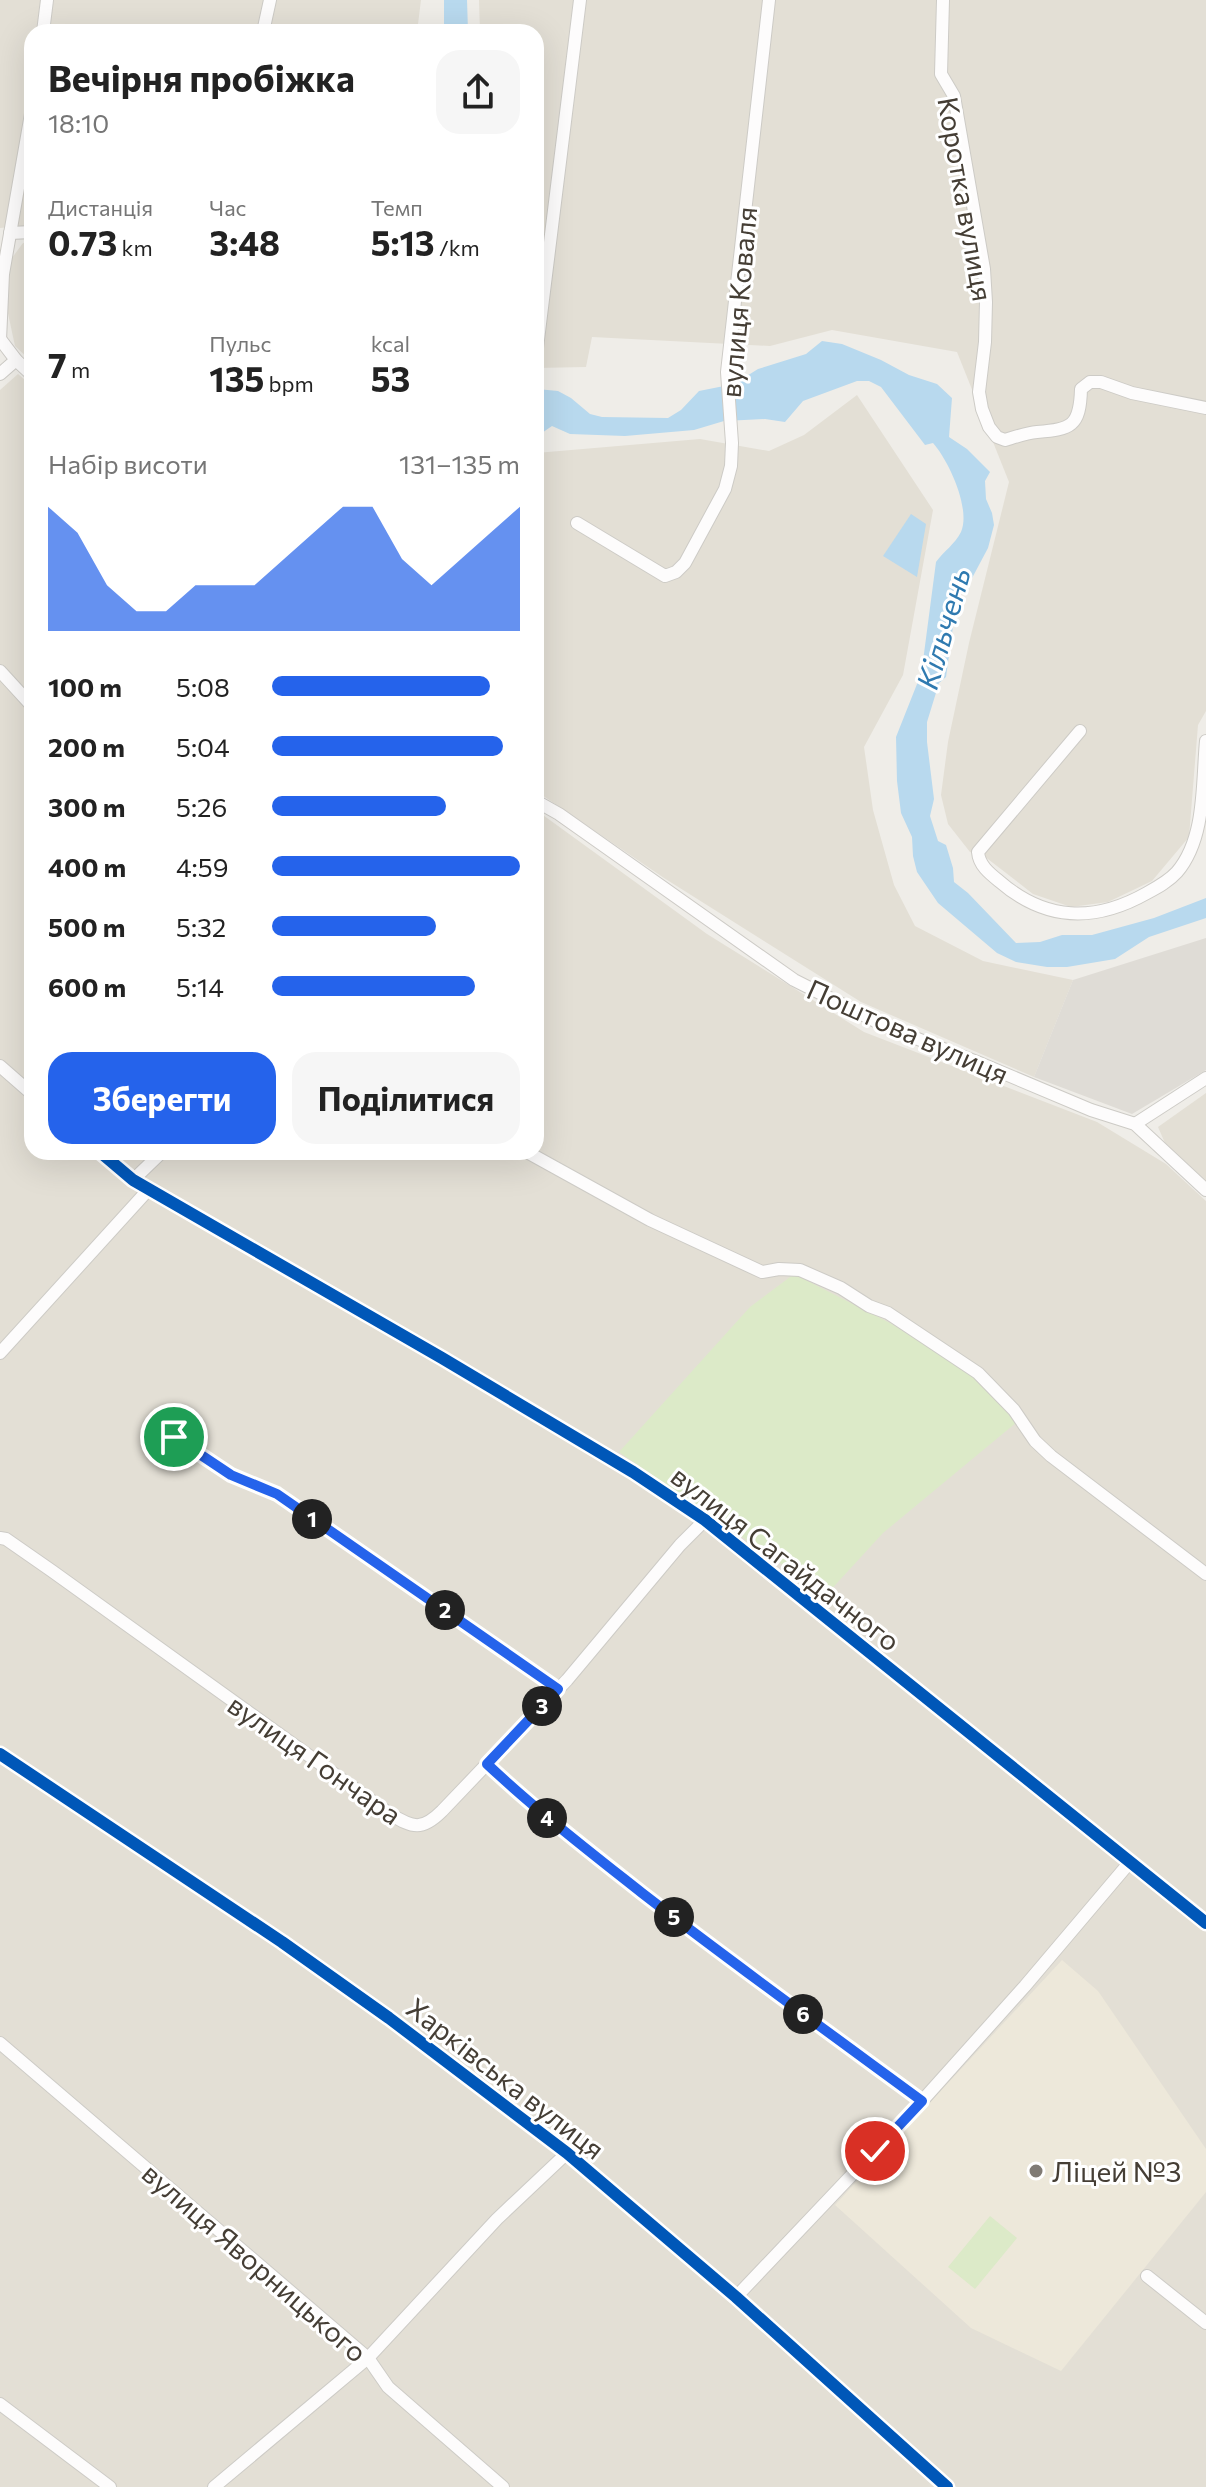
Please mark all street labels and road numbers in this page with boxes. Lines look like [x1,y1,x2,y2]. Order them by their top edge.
street label: Коротка вулиця [931,94,1001,304]
street label: вулиця Коваля [713,205,763,399]
street label: Поштова вулиця [802,971,1014,1091]
street label: вулиця Сагайдачного [665,1458,907,1658]
street label: вулиця Гончара [222,1687,408,1831]
street label: Харківська вулиця [400,1990,612,2166]
street label: вулиця Яворницького [136,2155,374,2369]

